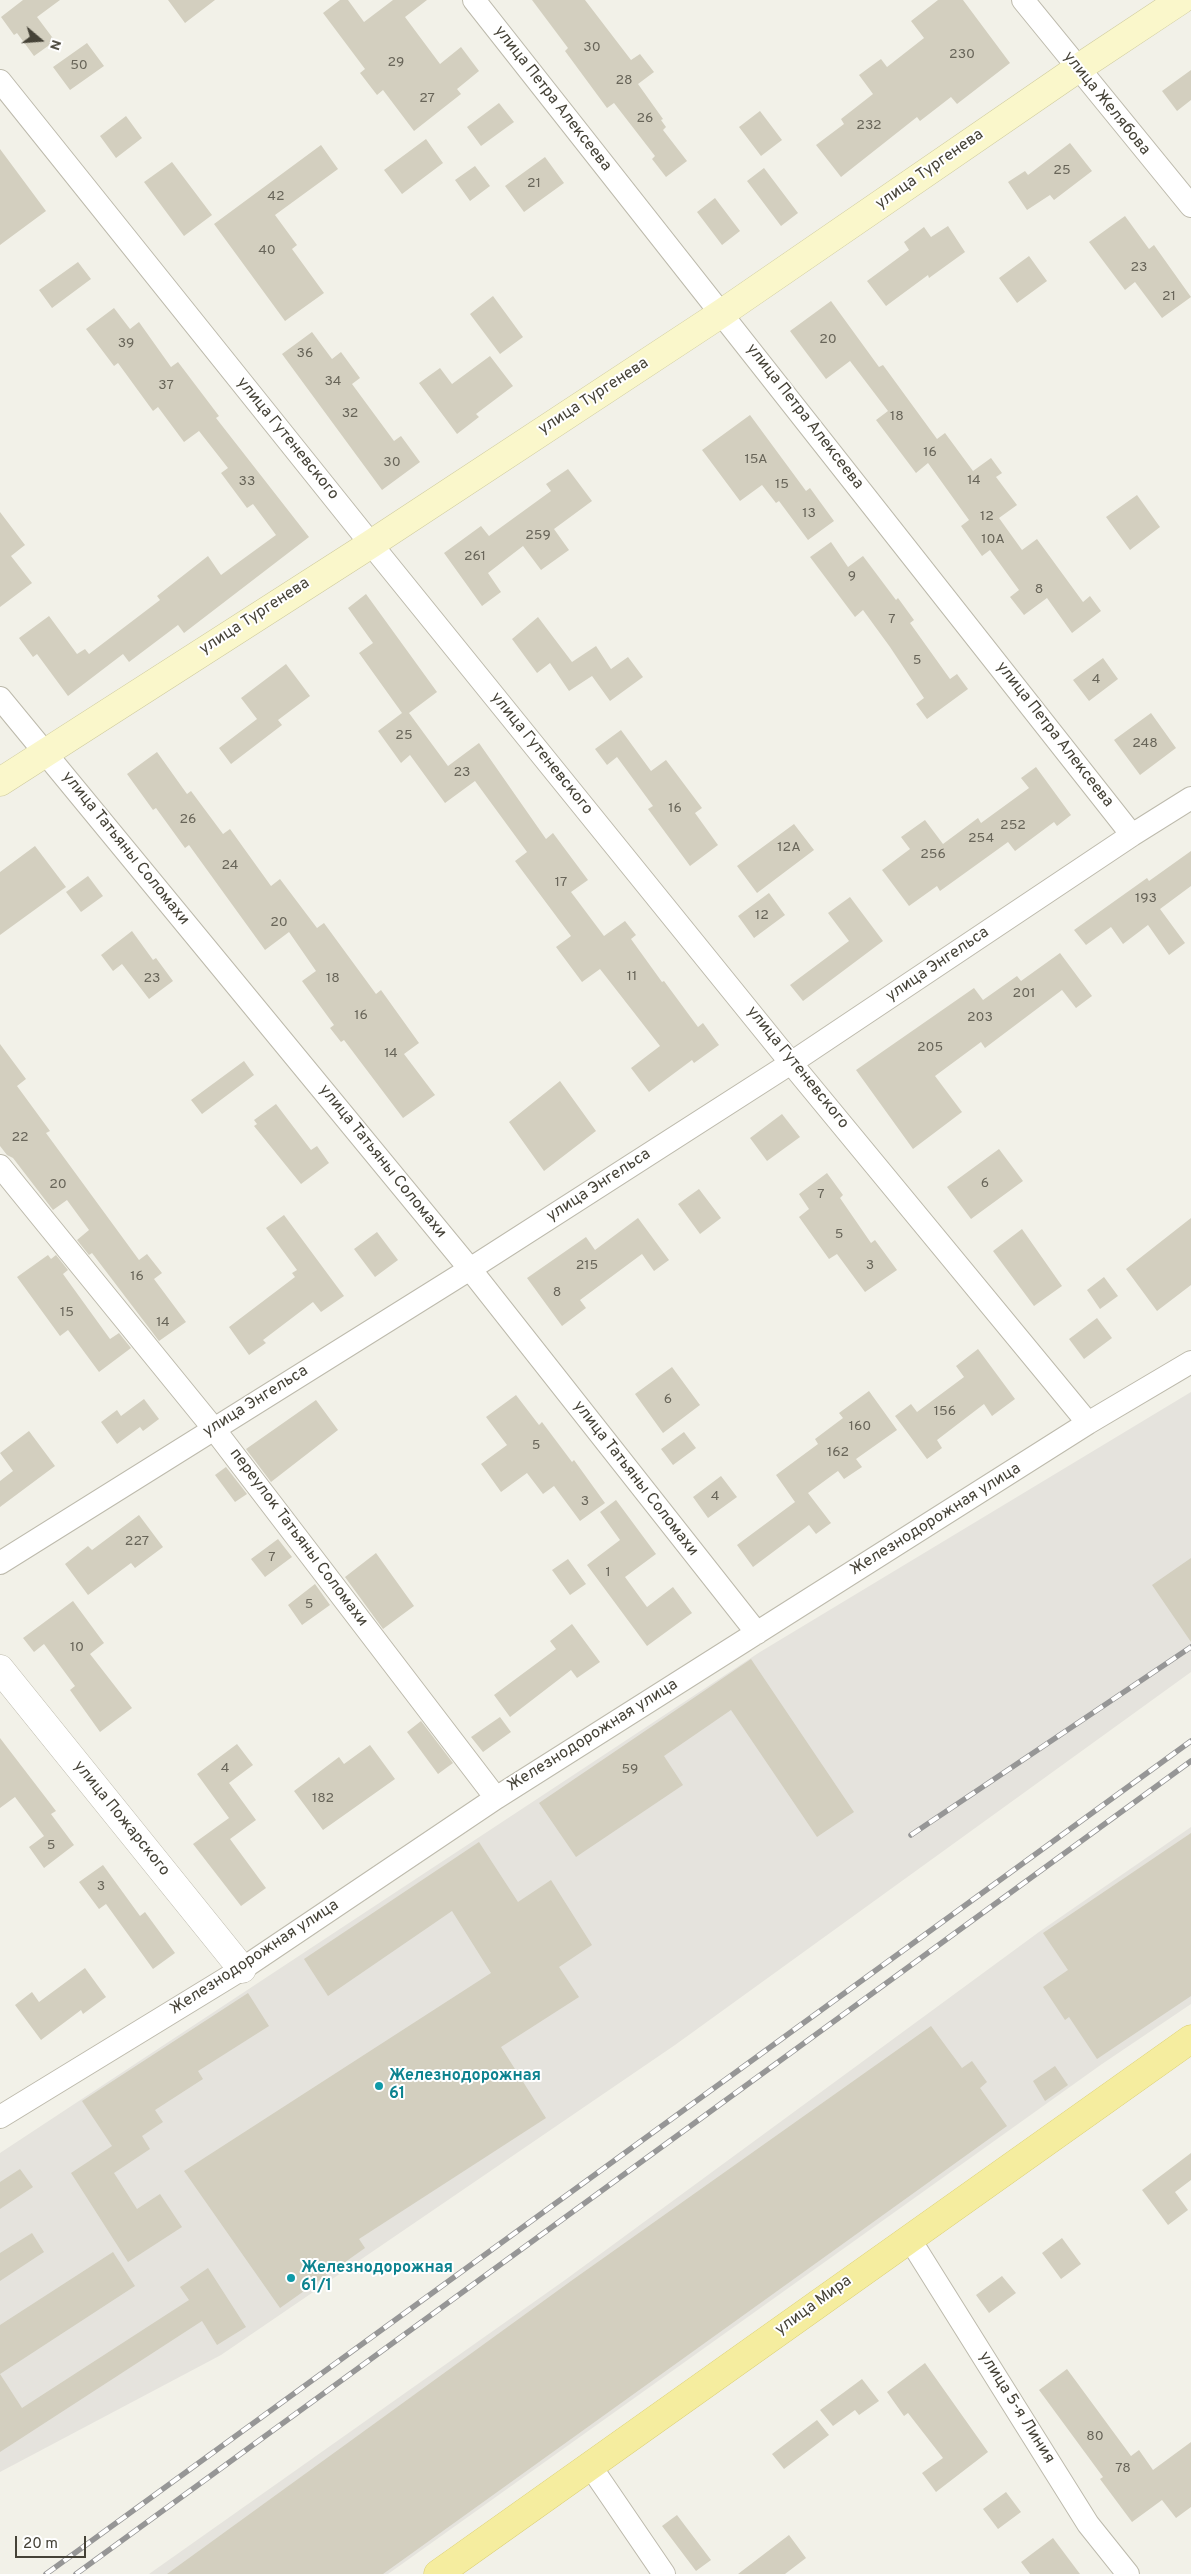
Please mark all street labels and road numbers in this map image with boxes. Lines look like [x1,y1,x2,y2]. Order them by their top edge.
street label: улица Петра Алексеева [489,22,615,176]
street label: улица Желябова [1058,48,1154,160]
street label: улица Тургенева [872,126,988,214]
street label: улица Петра Алексеева [741,340,867,494]
street label: улица Тургенева [535,354,653,440]
street label: улица Гутеневского [232,374,342,504]
street label: улица Тургенева [196,574,314,660]
street label: улица Петра Алексеева [991,658,1117,812]
street label: улица Гутеневского [486,689,596,819]
street label: улица Татьяны Соломахи [57,768,193,930]
street label: улица Энгельса [883,923,993,1007]
street label: улица Гутеневского [742,1003,852,1133]
street label: улица Татьяны Соломахи [314,1081,450,1243]
street label: улица Энгельса [543,1145,655,1227]
street label: улица Энгельса [200,1362,312,1442]
street label: улица Татьяны Соломахи [568,1397,702,1561]
street label: переулок Татьяны Соломахи [225,1445,371,1631]
street label: Железнодорожная улица [847,1460,1025,1580]
street label: Железнодорожная улица [504,1676,682,1796]
street label: улица Пожарского [69,1757,173,1881]
street label: Железнодорожная улица [167,1896,343,2020]
street label: улица Мира [772,2272,856,2340]
street label: улица 5-я Линия [974,2348,1058,2468]

